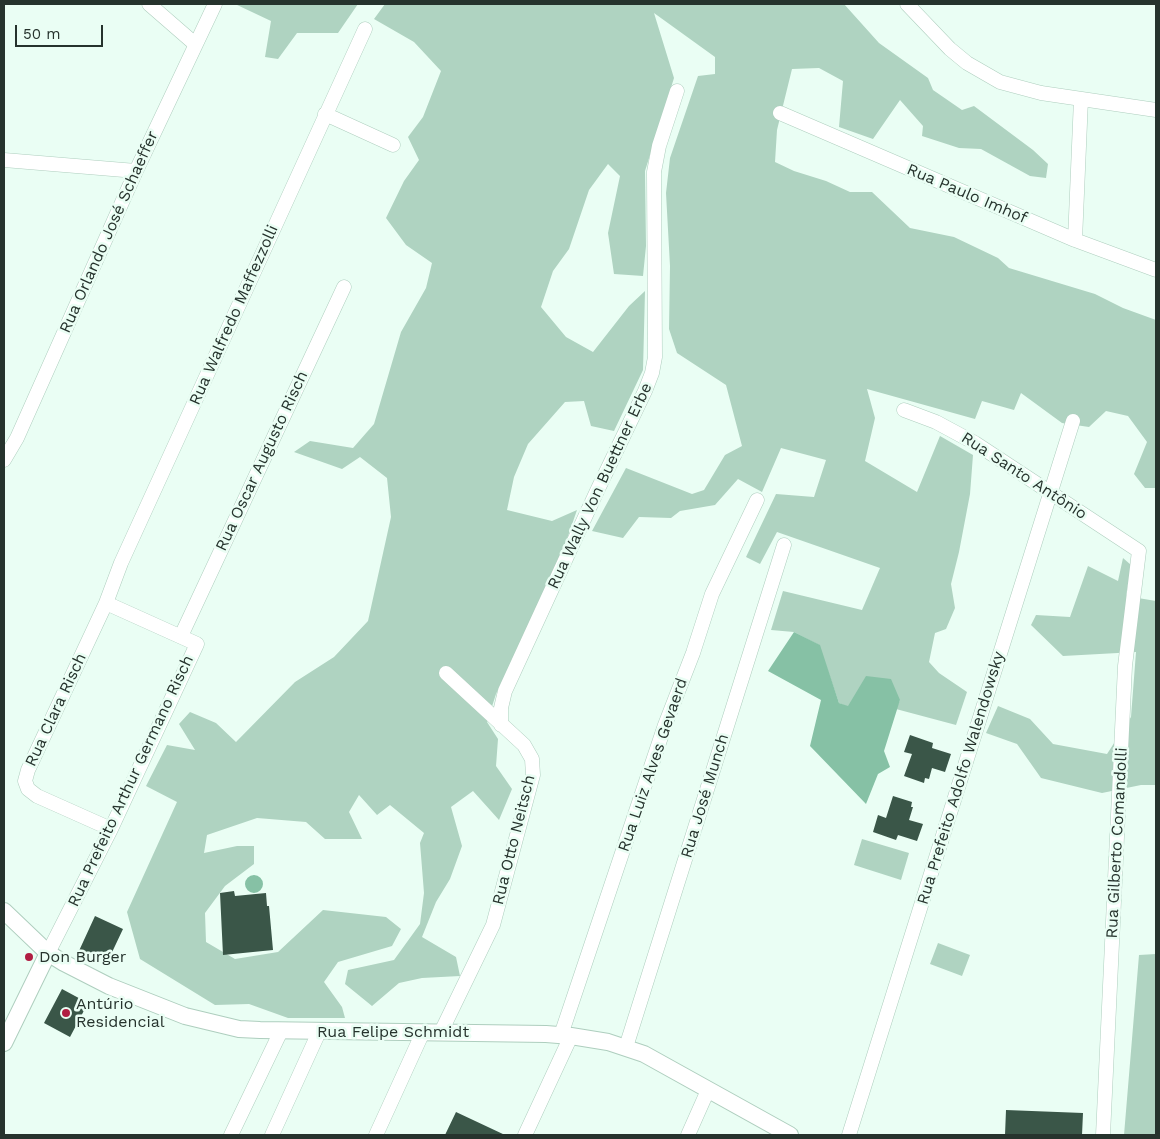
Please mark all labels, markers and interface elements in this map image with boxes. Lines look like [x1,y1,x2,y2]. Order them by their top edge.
scale bar [18,15,105,47]
text: 50 m [23,25,60,43]
street label: Rua Orlando José Schaeffer [56,128,162,336]
street label: Rua Paulo Imhof [904,160,1030,228]
street label: Rua Walfredo Maffezzolli [186,222,282,408]
street label: Rua Oscar Augusto Risch [212,368,312,554]
street label: Rua Wally Von Buettner Erbe [544,380,656,592]
street label: Rua Santo Antônio [958,428,1090,524]
street label: Rua Prefeito Adolfo Walendowsky [913,649,1009,907]
street label: Rua Clara Risch [21,650,91,770]
street label: Rua Prefeito Arthur Germano Risch [64,652,198,910]
street label: Rua Luiz Alves Gevaerd [614,676,692,854]
street label: Rua José Munch [677,732,733,860]
street label: Rua Gilberto Comandolli [1102,747,1132,939]
street label: Rua Otto Neitsch [489,773,539,907]
place label: Don Burger [39,947,126,967]
marker: Don Burger [23,951,35,963]
place label: Antúrio Residencial [76,994,165,1032]
marker: Antúrio Residencial [60,1007,72,1019]
street label: Rua Felipe Schmidt [317,1022,469,1042]

